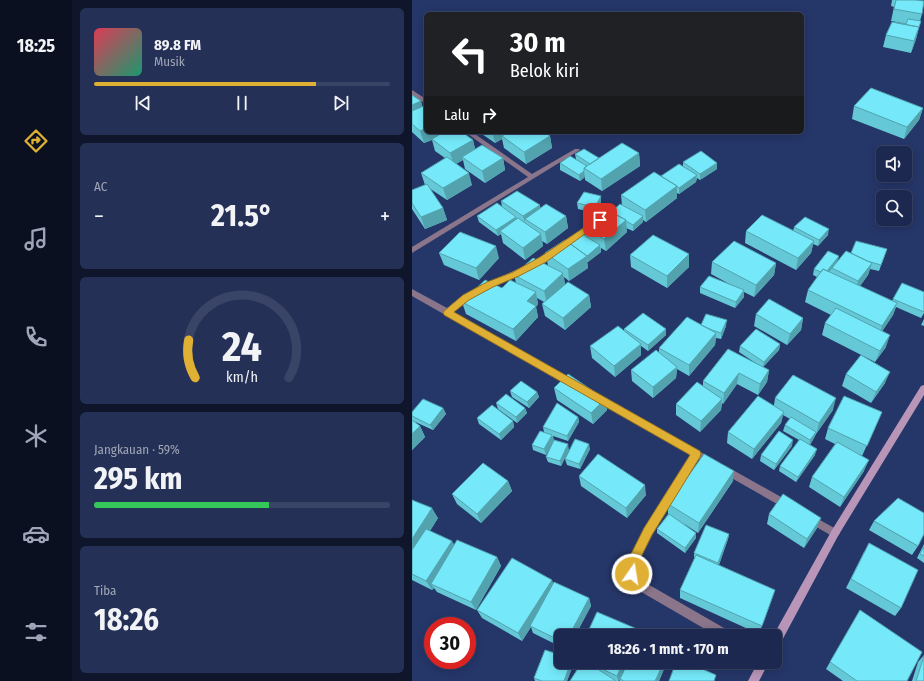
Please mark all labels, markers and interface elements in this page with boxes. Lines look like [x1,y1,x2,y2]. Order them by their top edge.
text: 30 m [510,26,566,59]
icon: left [444,28,496,80]
text: 18:25 [17,35,55,57]
text: 89.8 FM [154,36,201,54]
text: Musik [154,54,185,69]
text: Belok kiri [510,60,579,82]
icon: previous [132,92,154,114]
icon: pause [231,92,253,114]
icon: next [330,92,352,114]
icon: right [478,104,500,126]
text: Lalu [444,106,470,124]
icon: directions [22,127,50,155]
map controls [876,146,912,226]
button: sound [876,146,912,182]
text: AC [94,179,107,194]
button: search [876,190,912,226]
text: 21.5° [211,198,273,234]
text: − [94,203,104,230]
text: + [380,203,390,230]
pin [583,203,617,237]
icon: arrive [589,209,611,231]
icon: music [22,225,50,253]
text: 24 [221,322,262,372]
icon: phone [22,323,50,351]
text: km/h [226,369,258,386]
icon: climate [22,422,50,450]
text: Jangkauan · 59% [94,442,180,457]
text: 295 km [94,461,182,497]
icon: car [22,520,50,548]
position arrow [611,553,653,595]
text: Tiba [94,583,116,598]
text: 18:26 [94,602,159,638]
speed limit sign: 30 [424,617,476,669]
icon: filters [22,618,50,646]
text: 18:26 · 1 mnt · 170 m [607,640,729,658]

